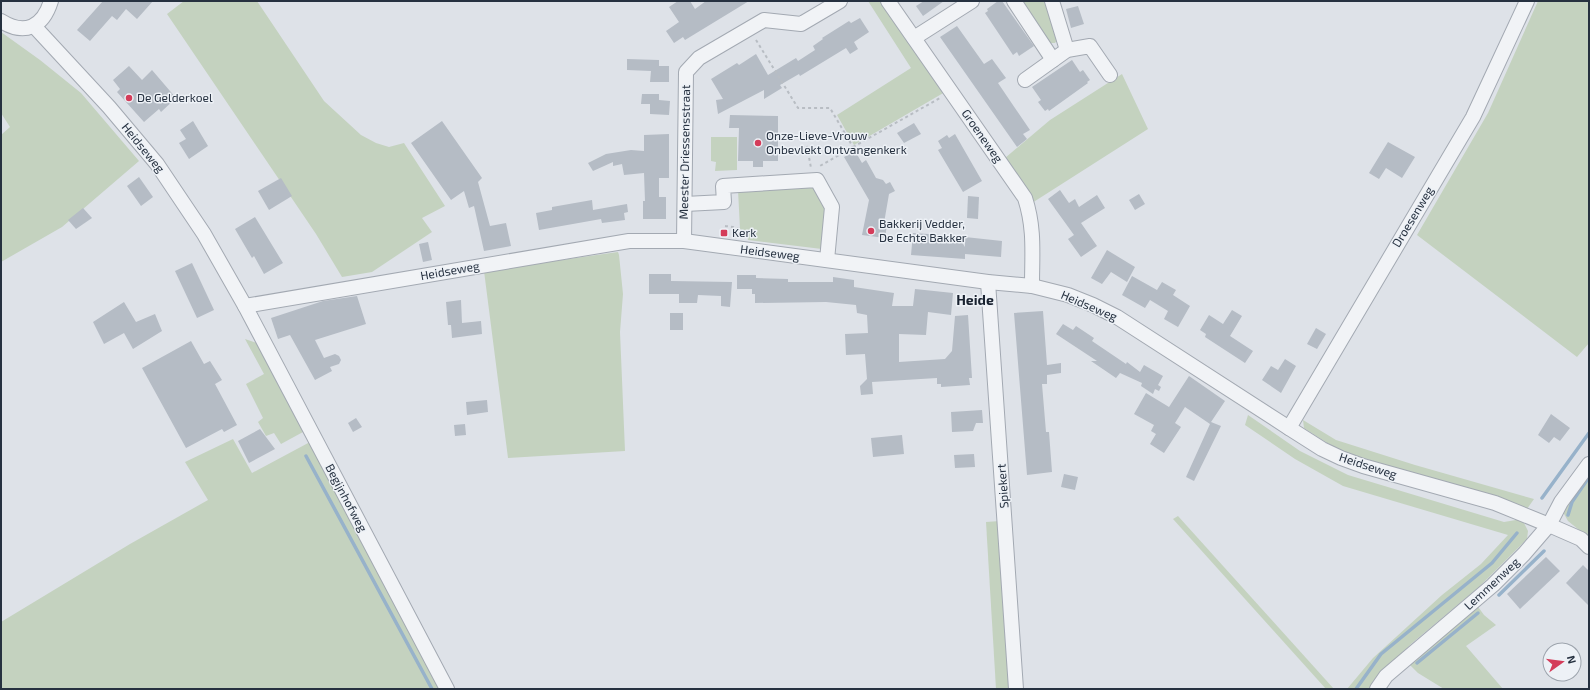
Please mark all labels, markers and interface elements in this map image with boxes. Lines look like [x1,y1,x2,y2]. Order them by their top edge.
street label: Meester Driessensstraat [676,84,692,220]
place label: De Gelderkoel [137,90,213,104]
marker: De Gelderkoel [124,93,134,103]
street label: Groeneweg [959,106,1006,165]
street label: Heidseweg [120,120,168,175]
place label: Onze-Lieve-Vrouw Onbevlekt Ontvangenkerk [766,128,907,156]
marker: Onze-Lieve-Vrouw Onbevlekt Ontvangenkerk [753,138,763,148]
street label: Droesenweg [1389,183,1436,249]
place label: Bakkerij Vedder, De Echte Bakker [879,216,967,244]
place label: Kerk [732,225,756,239]
marker: Bakkerij Vedder, De Echte Bakker [866,226,876,236]
marker: Kerk [719,228,729,238]
street label: Heidseweg [740,241,801,263]
street label: Heidseweg [419,258,481,282]
street label: Heidseweg [1059,287,1120,323]
district label: Heide [956,291,994,308]
street label: Heidseweg [1338,449,1399,481]
street label: Begijnhofweg [322,461,371,535]
street label: Spiekert [993,463,1011,509]
street label: Lemmenweg [1461,554,1522,612]
north arrow [1542,642,1582,682]
text: N [1565,654,1579,665]

